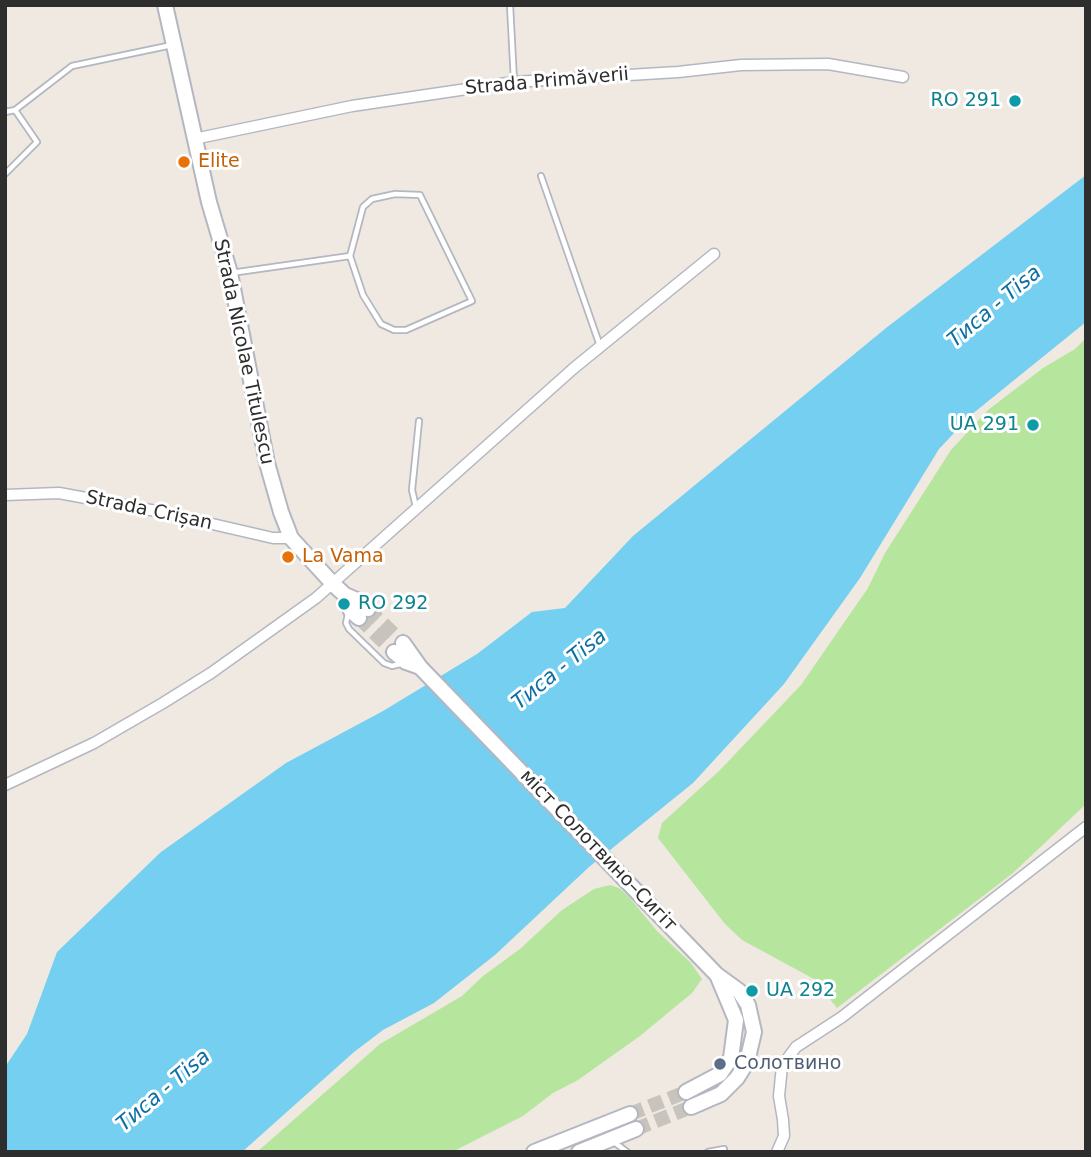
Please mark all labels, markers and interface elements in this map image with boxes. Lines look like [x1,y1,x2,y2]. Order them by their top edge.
street label: Strada Primăverii [464,63,630,101]
place label: RO 291 [931,90,1001,112]
marker: RO 291 [1007,93,1023,109]
place label: Elite [198,151,240,173]
marker: Elite [176,154,192,170]
street label: Strada Nicolae Titulescu [208,237,278,467]
water label: Тиса - Tisa [943,261,1047,353]
place label: UA 291 [950,414,1019,436]
marker: UA 291 [1025,417,1041,433]
street label: Strada Crișan [84,486,214,536]
place label: La Vama [302,546,384,568]
marker: La Vama [280,549,296,565]
place label: RO 292 [358,593,428,615]
marker: RO 292 [336,596,352,612]
water label: Тиса - Tisa [508,624,612,716]
street label: міст Солотвино–Сигіт [515,765,681,937]
place label: UA 292 [766,980,835,1002]
marker: UA 292 [744,983,760,999]
water label: Тиса - Tisa [112,1045,216,1137]
place label: Солотвино [734,1053,841,1075]
marker: Солотвино [712,1056,728,1072]

